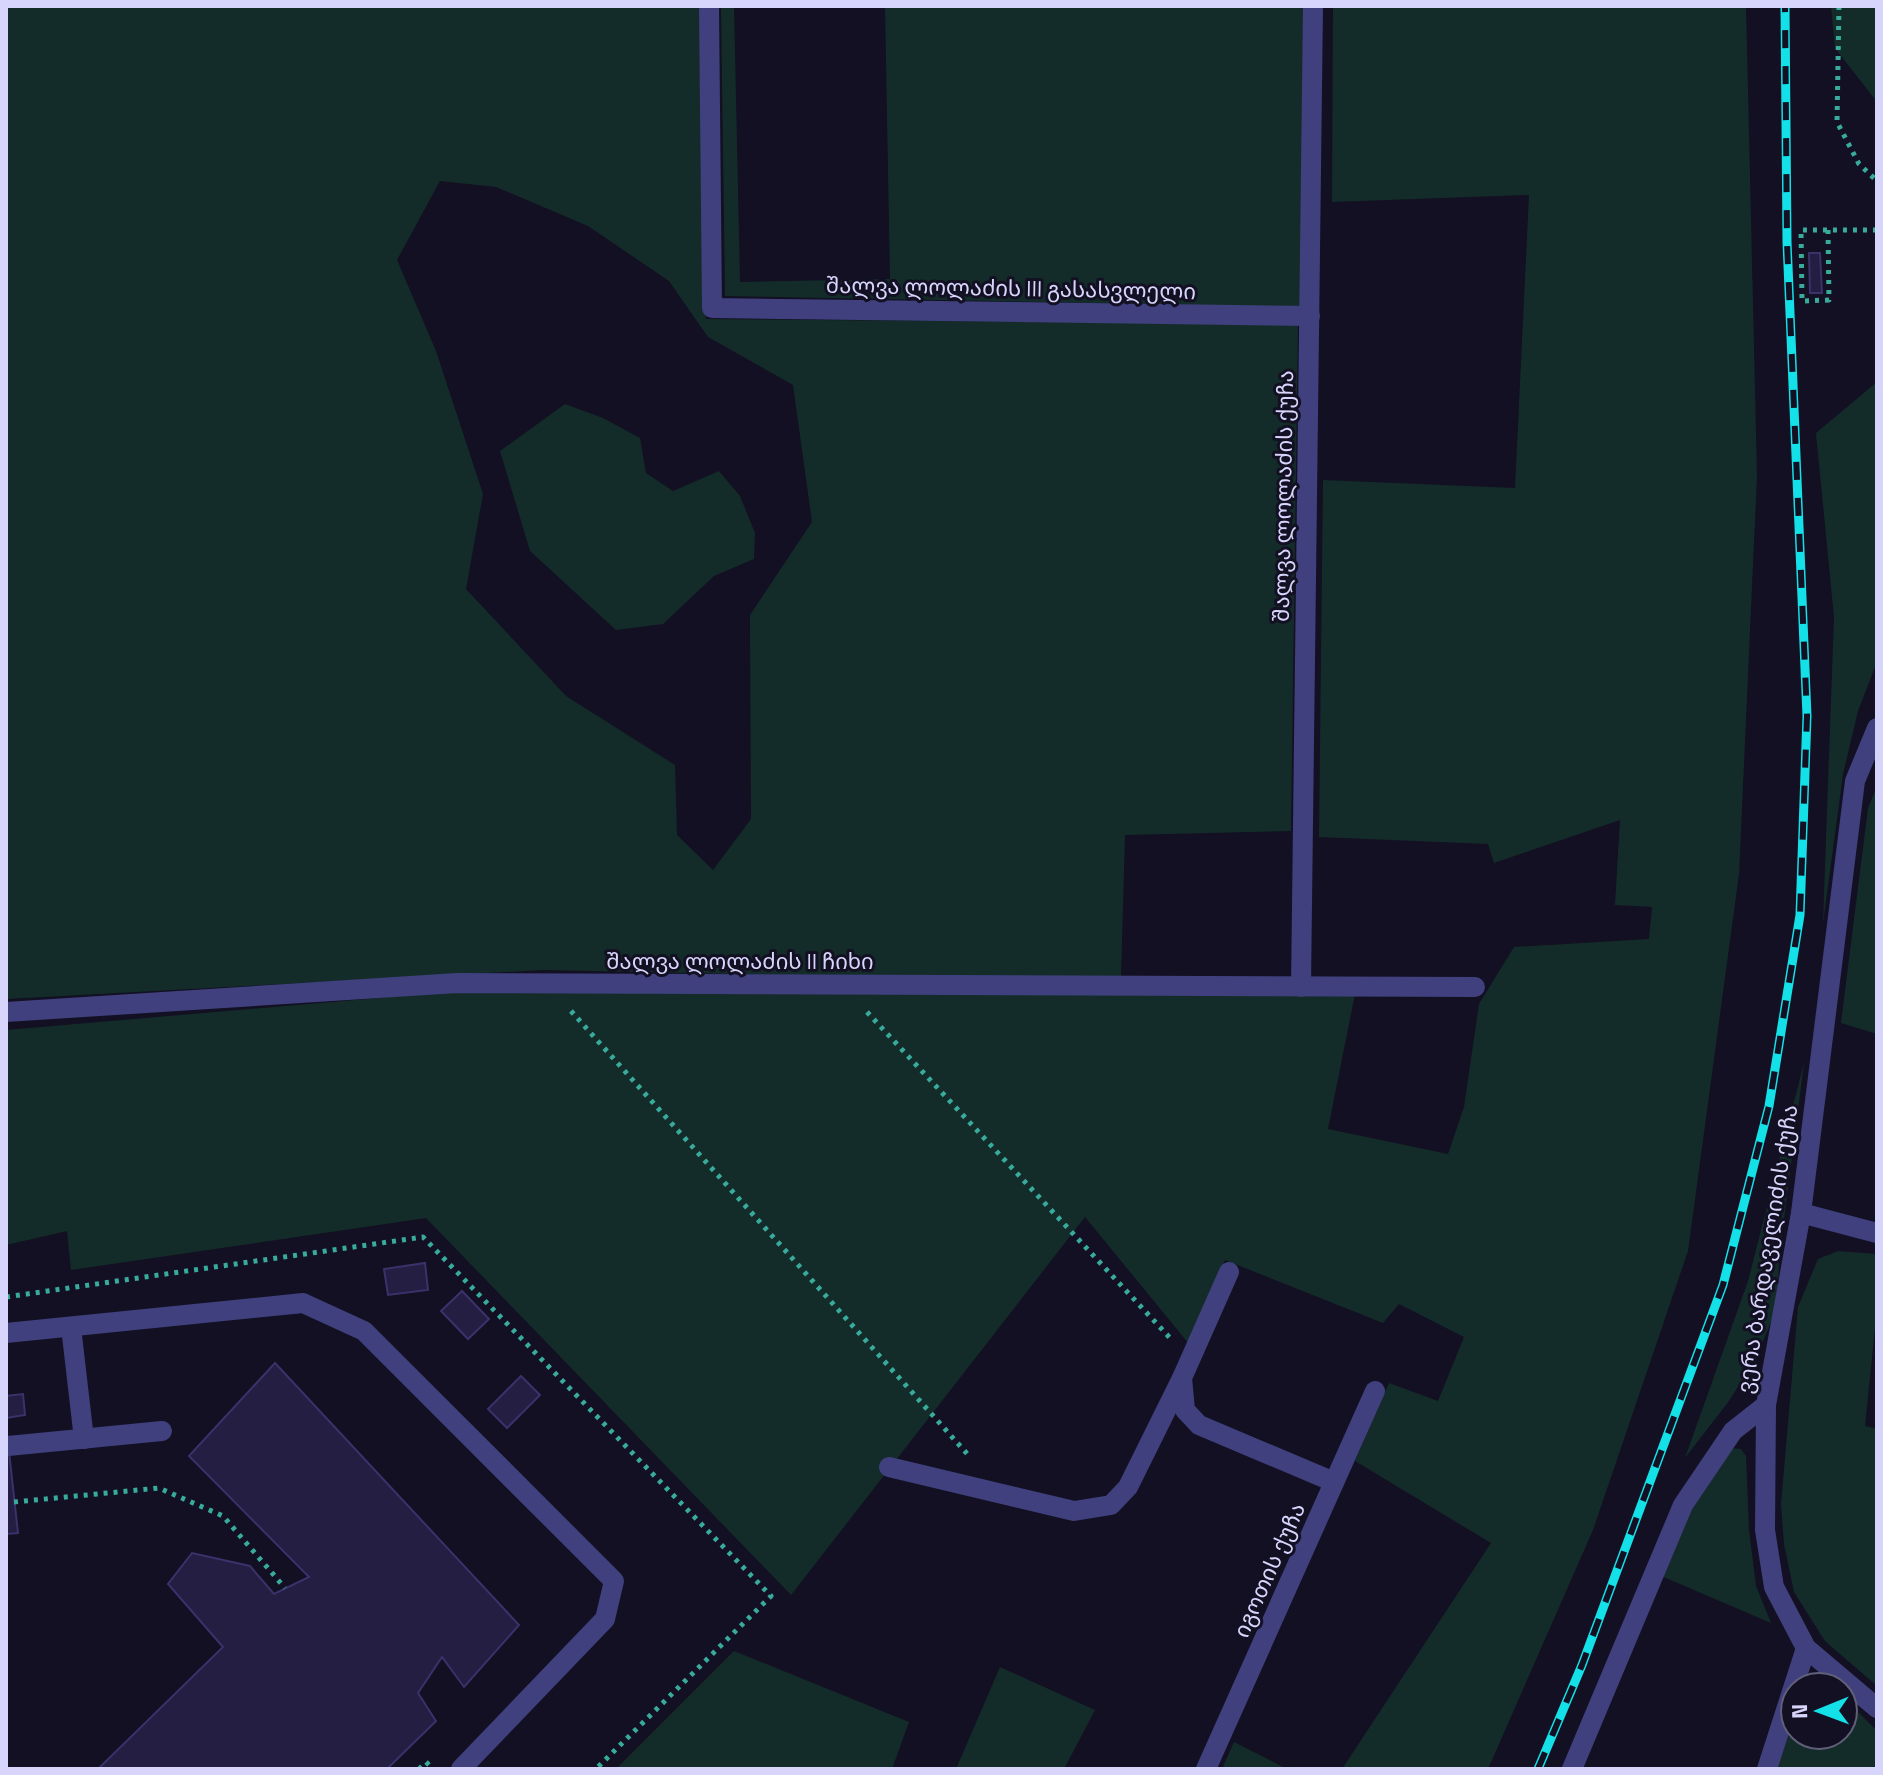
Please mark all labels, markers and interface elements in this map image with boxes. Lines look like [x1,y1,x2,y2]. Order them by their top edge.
street label: შალვა ლოლაძის III გასასვლელი [826,268,1196,308]
street label: შალვა ლოლაძის ქუჩა [1264,370,1302,622]
street label: შალვა ლოლაძის II ჩიხი [606,944,874,978]
street label: ვერა ბარდაველიძის ქუჩა [1727,1102,1807,1396]
street label: იგოთის ქუჩა [1224,1497,1314,1643]
north arrow [1779,1671,1859,1751]
text: N [1782,1703,1816,1719]

